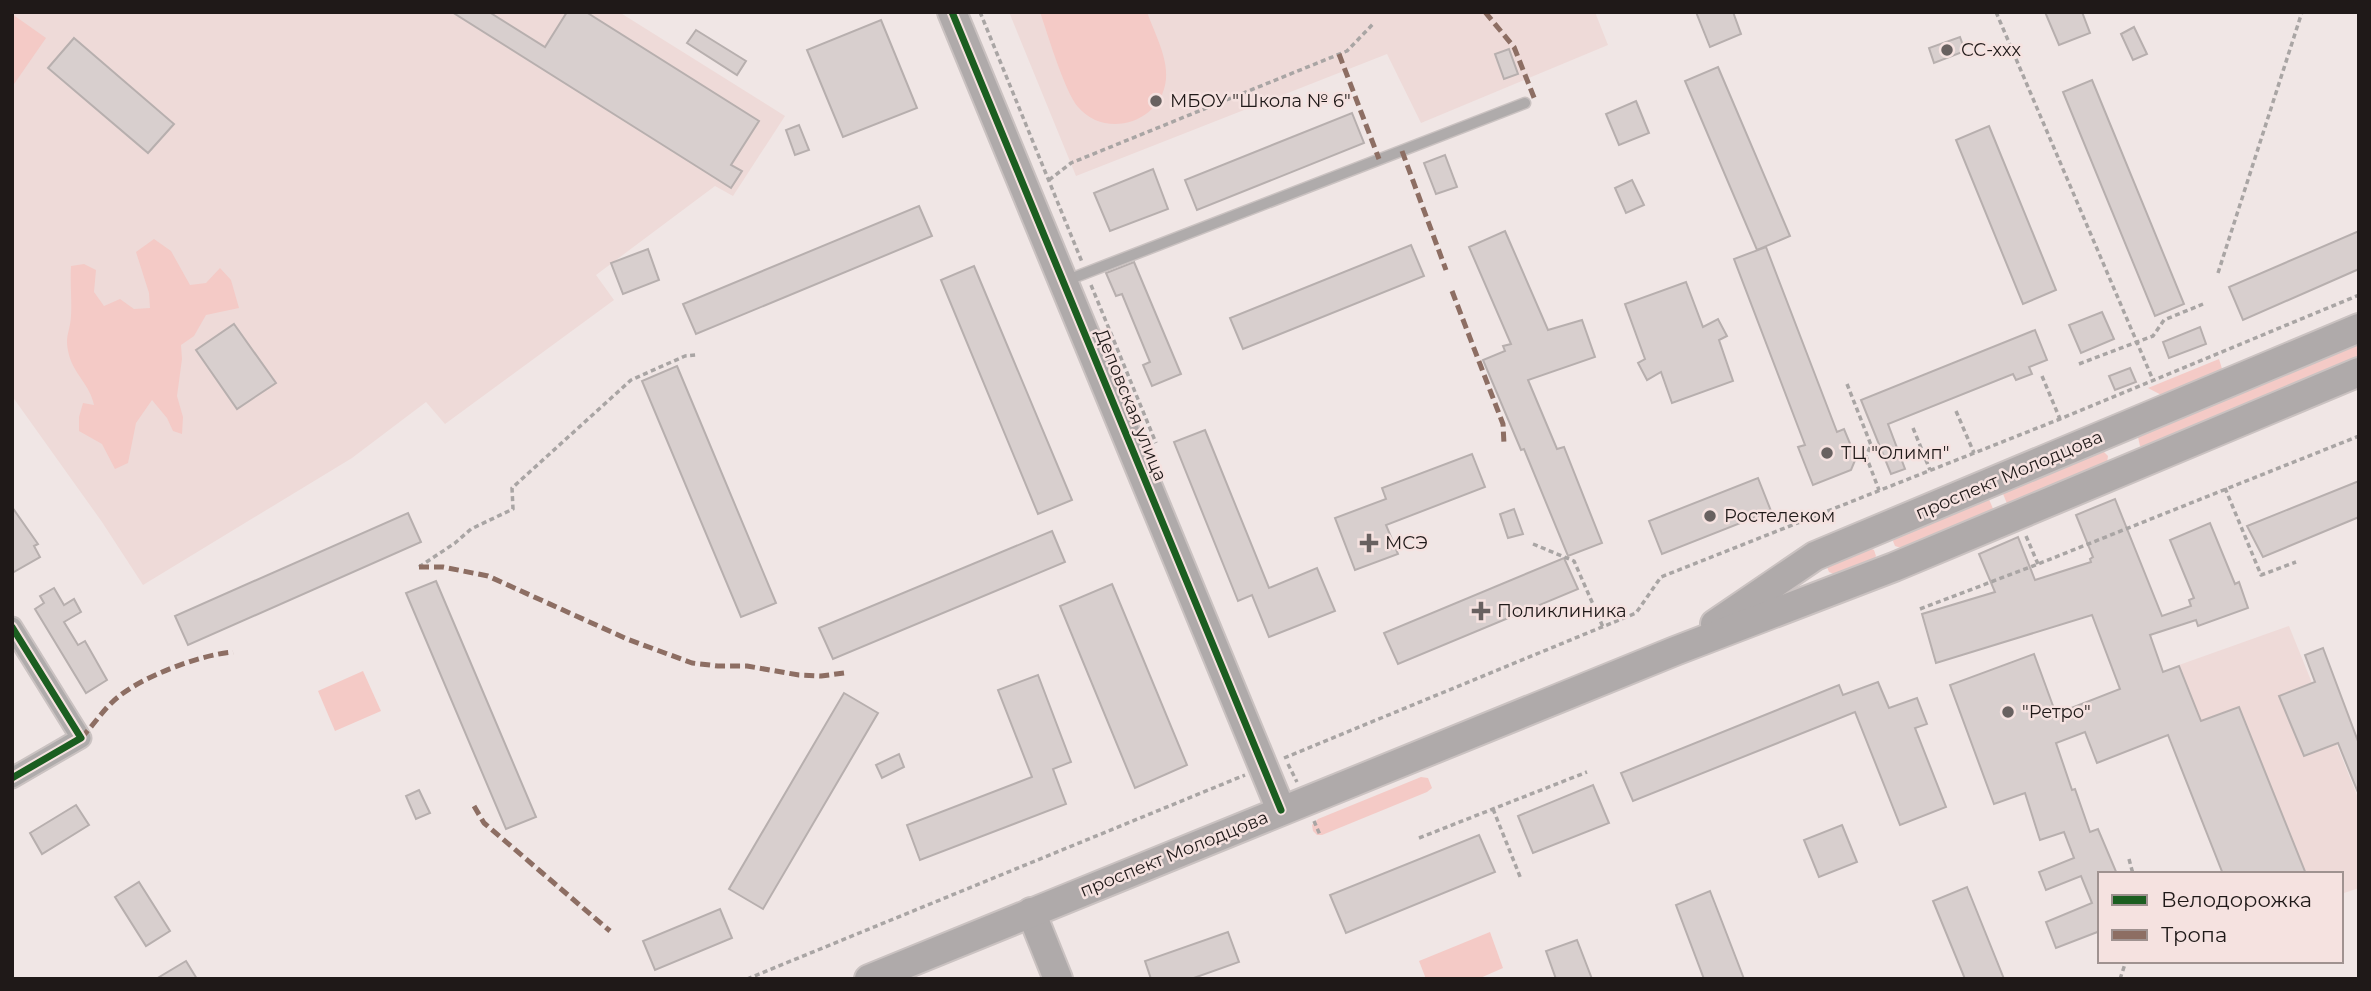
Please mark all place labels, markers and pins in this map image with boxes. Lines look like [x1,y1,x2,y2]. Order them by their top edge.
place label: СС-ххх [1961,39,2022,61]
marker: СС-ххх [1939,42,1955,58]
place label: МБОУ "Школа № 6" [1170,90,1351,112]
marker: МБОУ "Школа № 6" [1148,93,1164,109]
place label: ТЦ "Олимп" [1841,442,1949,464]
marker: ТЦ "Олимп" [1819,445,1835,461]
place label: Ростелеком [1724,505,1835,527]
marker: Ростелеком [1702,508,1718,524]
place label: МСЭ [1385,532,1428,554]
marker: МСЭ [1359,533,1379,553]
place label: Поликлиника [1497,600,1627,622]
marker: Поликлиника [1471,601,1491,621]
place label: "Ретро" [2022,701,2091,723]
marker: "Ретро" [2000,704,2016,720]

